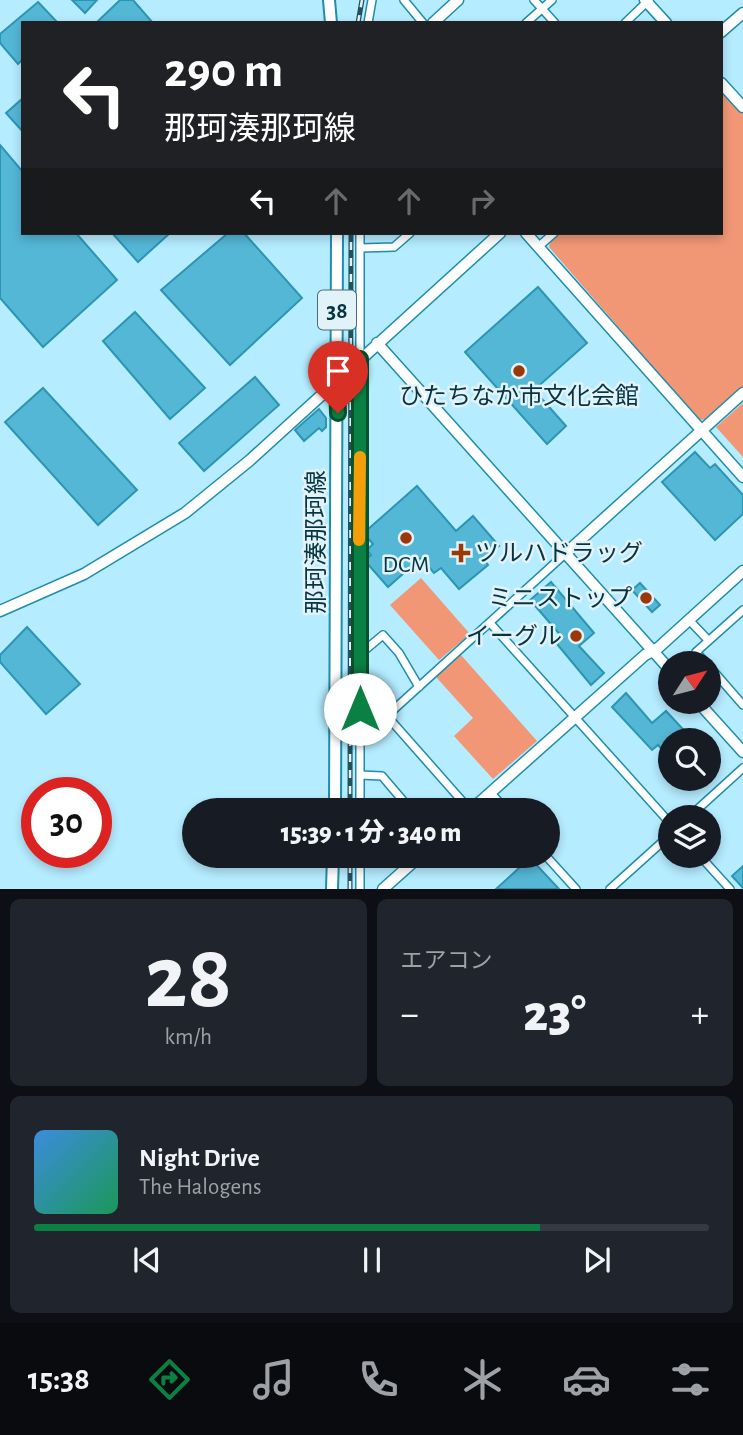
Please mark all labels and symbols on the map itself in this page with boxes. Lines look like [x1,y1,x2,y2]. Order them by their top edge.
road number: 38 [318,290,356,330]
pin [308,341,368,413]
marker: ひたちなか市文化会館 [511,363,527,379]
place label: ひたちなか市文化会館 [399,383,639,409]
street label: 那珂湊那珂線 [303,470,329,614]
marker: DCM [398,530,414,546]
place label: ツルハドラッグ [475,540,643,566]
marker: ツルハドラッグ [453,545,469,561]
place label: DCM [383,553,429,577]
place label: ミニストップ [488,586,632,611]
marker: ミニストップ [638,590,654,606]
place label: イーグル [466,623,562,649]
marker: イーグル [568,628,584,644]
north arrow [658,651,721,714]
position arrow [323,672,397,746]
speed limit sign: 30 [21,777,112,868]

